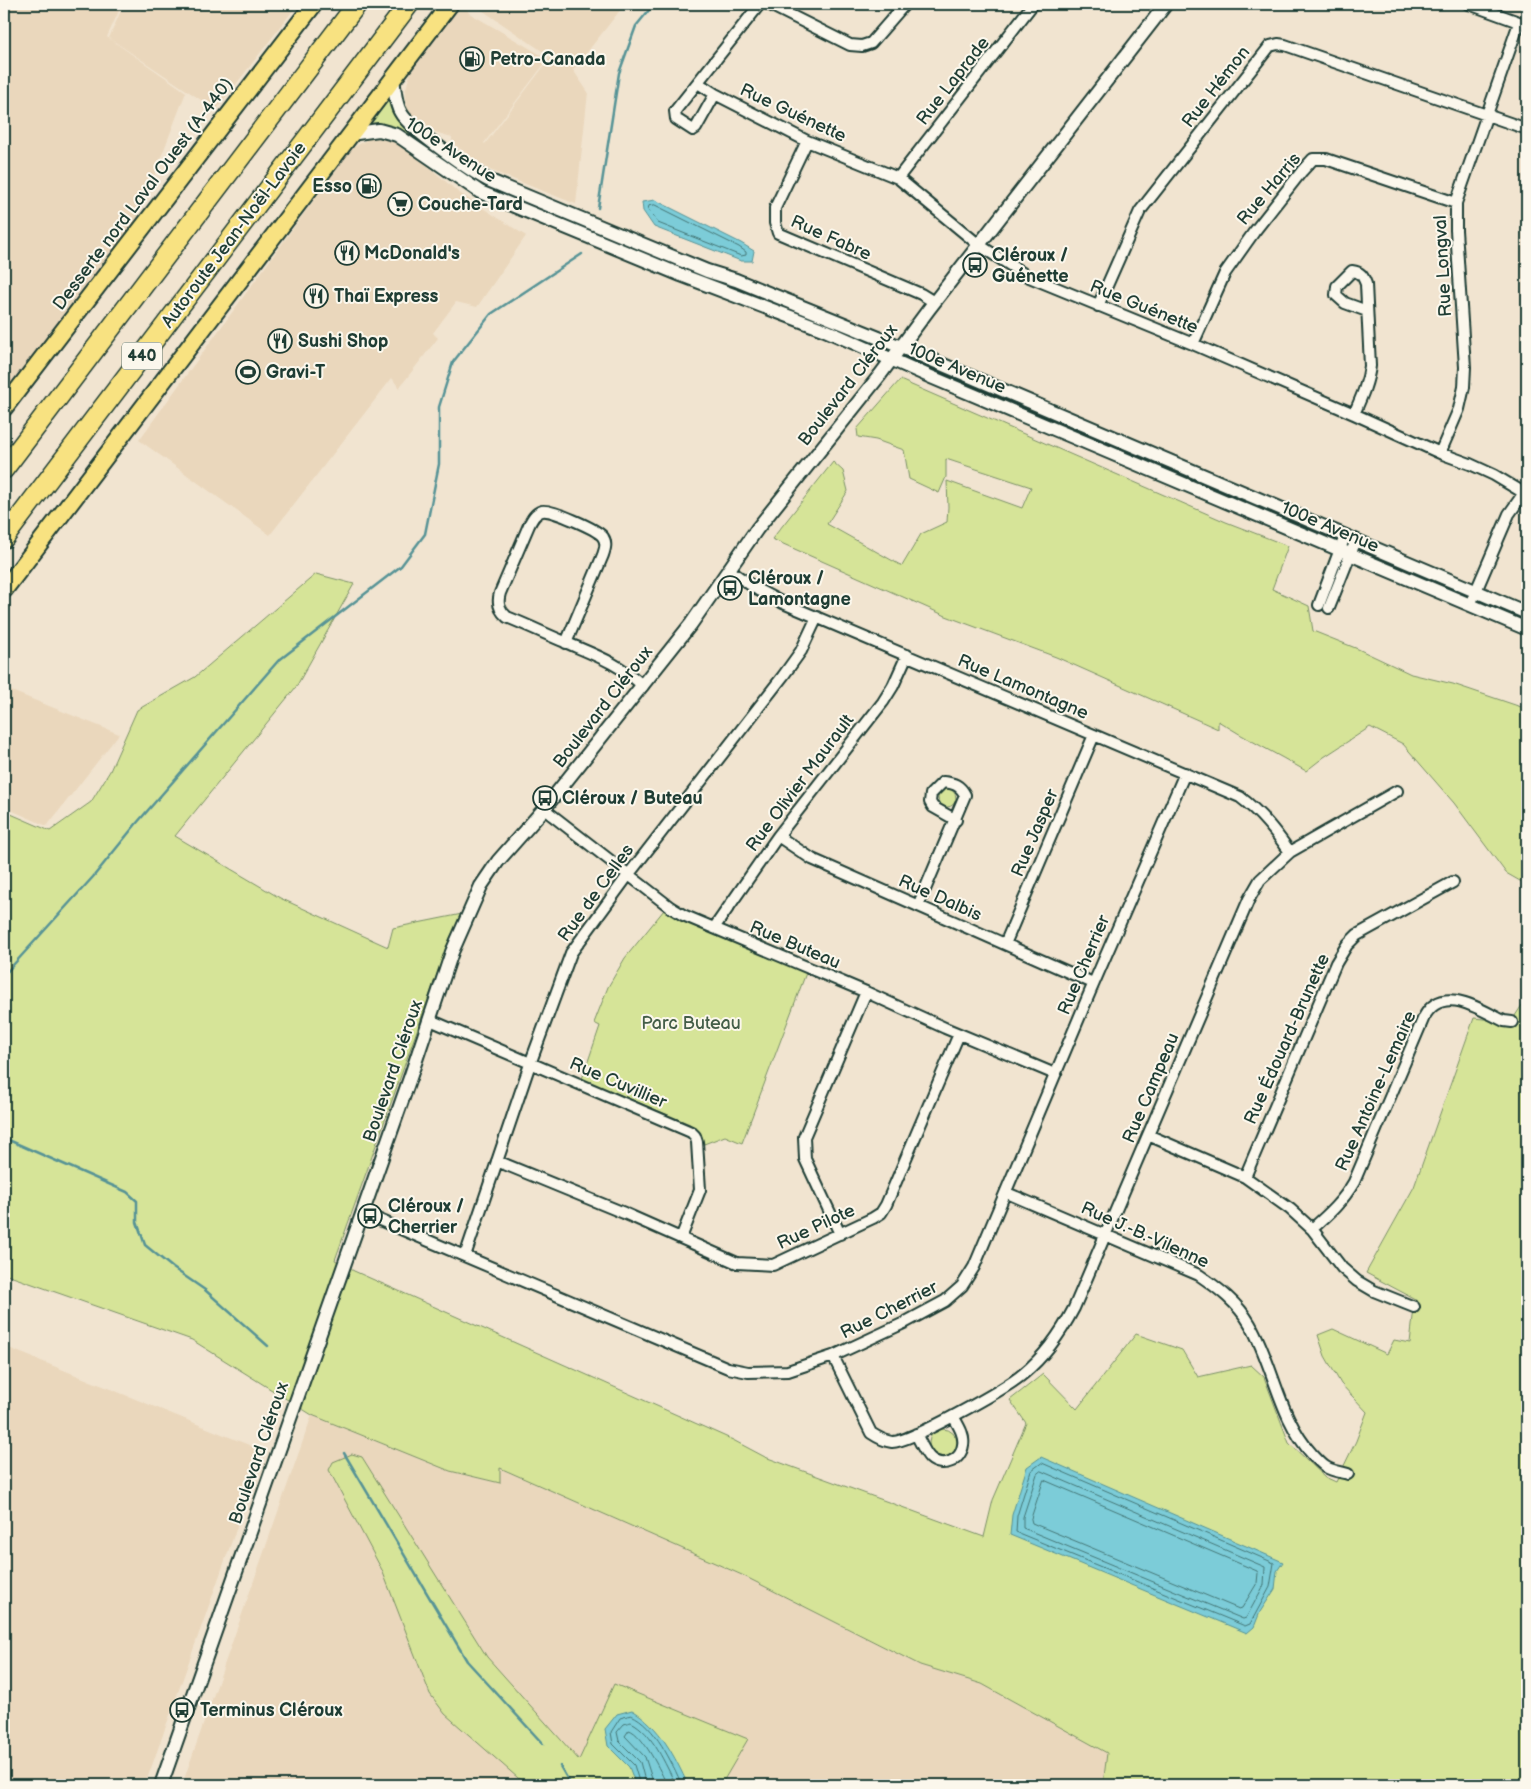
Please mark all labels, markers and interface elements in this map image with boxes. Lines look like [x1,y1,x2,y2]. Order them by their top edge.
street label: Rue Laprade [912,32,994,129]
street label: Rue Hémon [1178,42,1254,132]
fuel station icon: Petro-Canada [459,46,485,72]
place label: Petro-Canada [490,49,606,70]
street label: Desserte nord Laval Ouest (A-440) [49,74,237,314]
street label: Rue Guénette [737,79,850,147]
street label: 100e Avenue [402,113,501,187]
street label: Autoroute Jean-Noël-Lavoie [157,138,311,332]
street label: Rue Harris [1233,149,1305,229]
fuel station icon: Esso [356,173,382,199]
place label: Esso [312,176,352,197]
supermarket icon: Couche-Tard [387,191,413,217]
place label: Couche-Tard [418,194,523,215]
street label: Rue Fabre [788,211,875,265]
street label: Rue Longval [1430,215,1456,317]
restaurant icon: McDonald's [334,240,360,266]
place label: McDonald's [364,243,460,264]
place label: Cléroux / Guénette [992,245,1069,287]
bus stop icon: Cléroux / Guénette [962,252,988,278]
street label: Rue Guénette [1087,276,1201,338]
restaurant icon: Thaï Express [303,283,329,309]
place label: Thaï Express [334,286,439,307]
street label: Boulevard Cléroux [794,319,902,450]
restaurant icon: Sushi Shop [267,328,293,354]
place label: Sushi Shop [298,331,388,352]
street label: 100e Avenue [905,338,1009,398]
road number: 440 [122,342,162,370]
sports icon: Gravi-T [235,359,261,385]
place label: Gravi-T [266,362,326,383]
street label: 100e Avenue [1278,497,1382,557]
place label: Cléroux / Lamontagne [748,568,851,610]
bus stop icon: Cléroux / Lamontagne [717,575,743,601]
street label: Boulevard Cléroux [549,641,657,772]
street label: Rue Lamontagne [954,650,1092,724]
street label: Rue Olivier Maurault [742,710,859,856]
bus stop icon: Cléroux / Buteau [532,785,558,811]
street label: Rue Jasper [1007,786,1063,880]
place label: Cléroux / Buteau [562,788,703,809]
street label: Rue de Celles [554,840,638,946]
street label: Rue Dalbis [895,870,985,926]
street label: Rue Cherrier [1054,912,1115,1018]
street label: Rue Buteau [746,916,844,974]
street label: Rue Édouard-Brunette [1238,949,1334,1127]
street label: Boulevard Cléroux [359,997,427,1145]
street label: Rue Antoine-Lemaire [1331,1007,1421,1174]
park label: Parc Buteau [641,1013,741,1034]
street label: Rue Campeau [1118,1030,1184,1146]
street label: Rue Cuvillier [566,1053,670,1113]
place label: Cléroux / Cherrier [388,1196,464,1238]
street label: Rue J.-B.-Vilenne [1078,1197,1213,1273]
street label: Rue Pilote [774,1200,859,1254]
bus stop icon: Cléroux / Cherrier [357,1203,383,1229]
street label: Rue Cherrier [837,1276,942,1343]
street label: Boulevard Cléroux [225,1379,293,1527]
bus stop icon: Terminus Cléroux [169,1697,195,1723]
place label: Terminus Cléroux [200,1700,342,1721]

